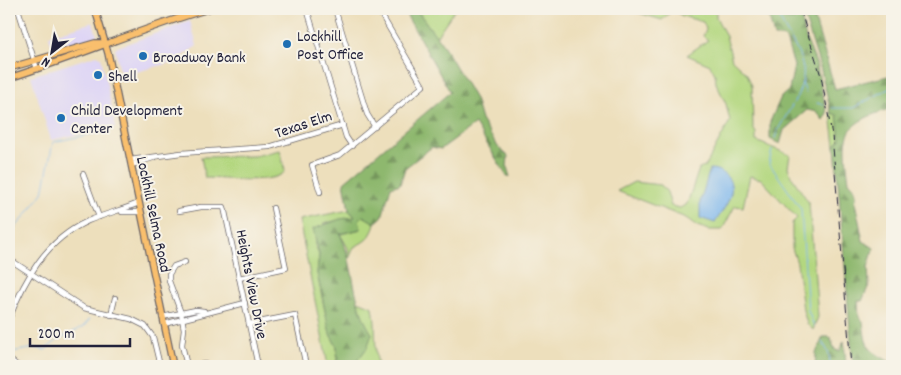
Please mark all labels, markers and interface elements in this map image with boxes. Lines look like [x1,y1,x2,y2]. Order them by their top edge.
place label: Lockhill Post Office [297,26,364,67]
north arrow [28,28,78,78]
marker: Lockhill Post Office [281,38,293,50]
place label: Broadway Bank [153,47,246,70]
marker: Broadway Bank [137,50,149,62]
text: N [38,51,54,72]
place label: Shell [108,66,137,89]
marker: Shell [92,69,104,81]
place label: Child Development Center [71,100,183,141]
street label: Texas Elm [272,105,336,145]
marker: Child Development Center [55,112,67,124]
street label: Lockhill Selma Road [129,154,176,275]
street label: Heights View Drive [229,228,272,341]
scale bar [30,315,130,347]
text: 200 m [38,324,75,346]

